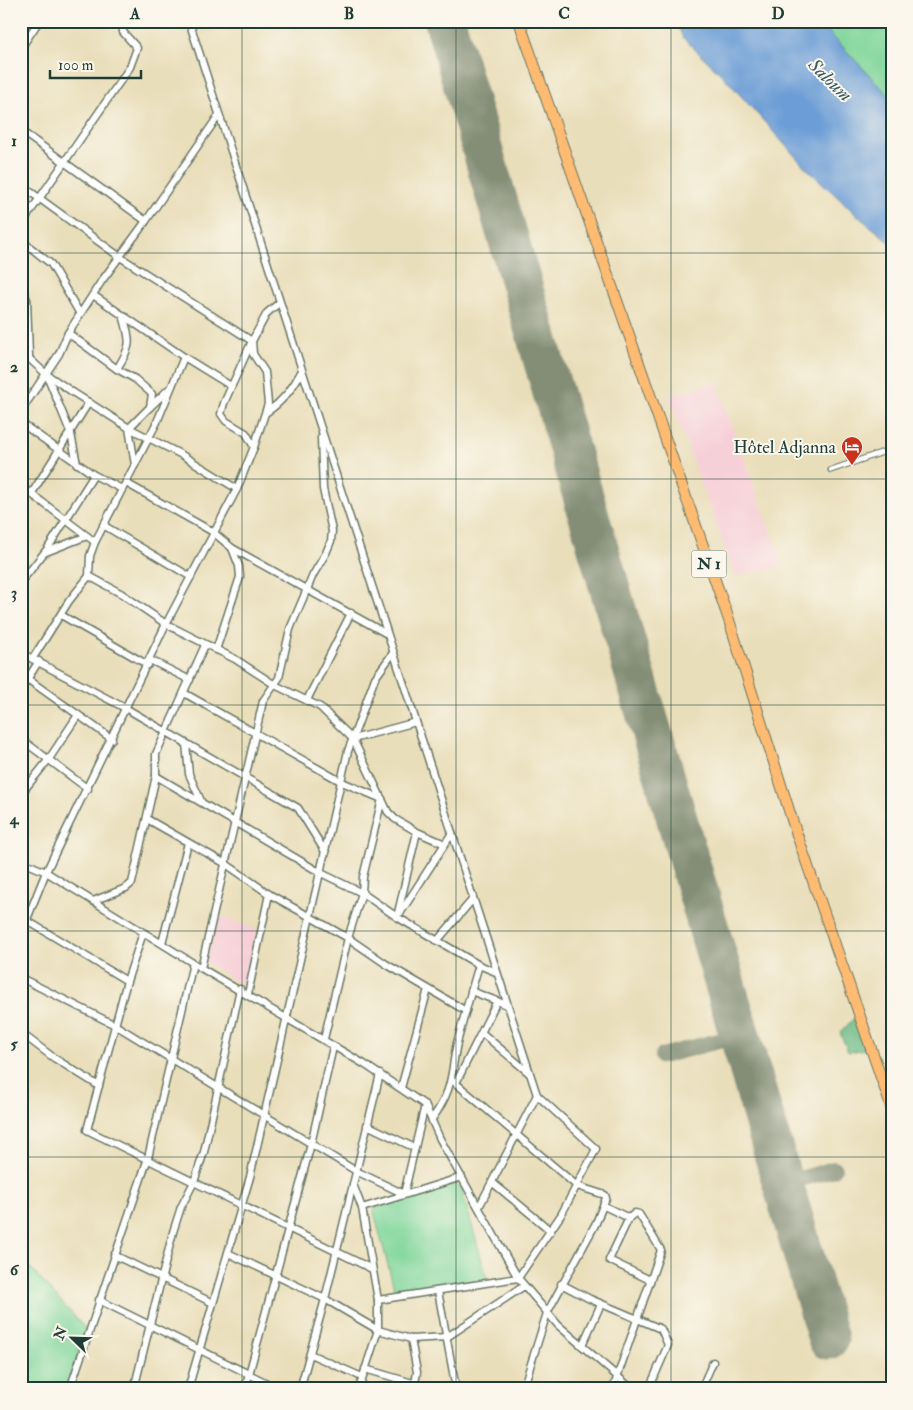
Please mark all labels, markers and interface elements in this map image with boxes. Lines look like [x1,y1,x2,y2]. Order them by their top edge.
text: A [129,4,141,24]
text: B [344,4,354,24]
text: C [558,4,570,24]
text: D [771,4,785,24]
scale bar [50,48,141,80]
water label: Saloum [802,53,857,107]
text: 100 m [58,56,94,75]
text: 1 [11,131,17,151]
text: 2 [10,357,18,377]
hotel icon: Hôtel Adjanna [840,435,864,466]
place label: Hôtel Adjanna [733,436,837,459]
road number: N 1 [692,550,726,578]
text: 3 [11,583,17,603]
text: 4 [9,809,20,829]
text: 5 [10,1034,18,1054]
text: 6 [10,1260,20,1280]
north arrow [48,1312,98,1362]
text: N [50,1324,71,1343]

